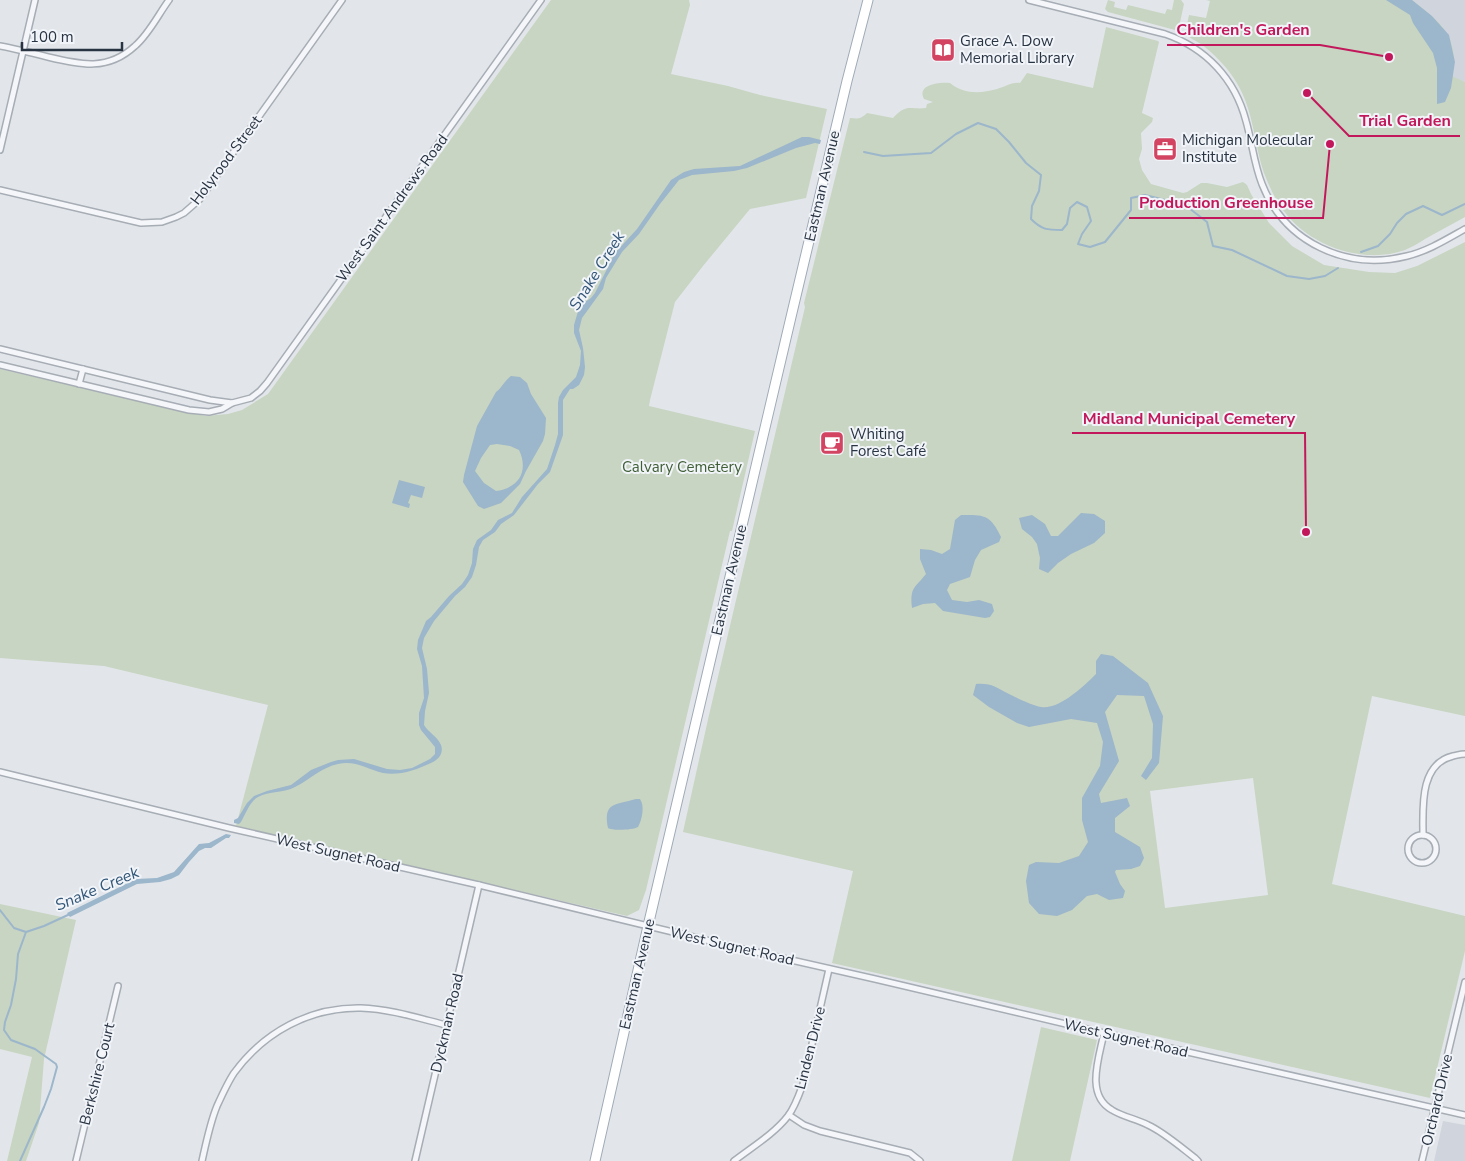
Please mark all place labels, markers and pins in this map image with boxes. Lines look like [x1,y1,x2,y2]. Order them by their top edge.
callout: Children's Garden [1167,14,1320,45]
place label: Grace A. Dow Memorial Library [960,31,1075,68]
library icon: Grace A. Dow Memorial Library [930,37,956,63]
callout: Trial Garden [1349,105,1460,136]
place label: Michigan Molecular Institute [1182,130,1314,167]
office icon: Michigan Molecular Institute [1152,136,1178,162]
callout: Production Greenhouse [1129,187,1323,218]
callout: Midland Municipal Cemetery [1072,402,1305,433]
place label: Whiting Forest Café [850,424,926,461]
cafe icon: Whiting Forest Café [819,430,845,456]

